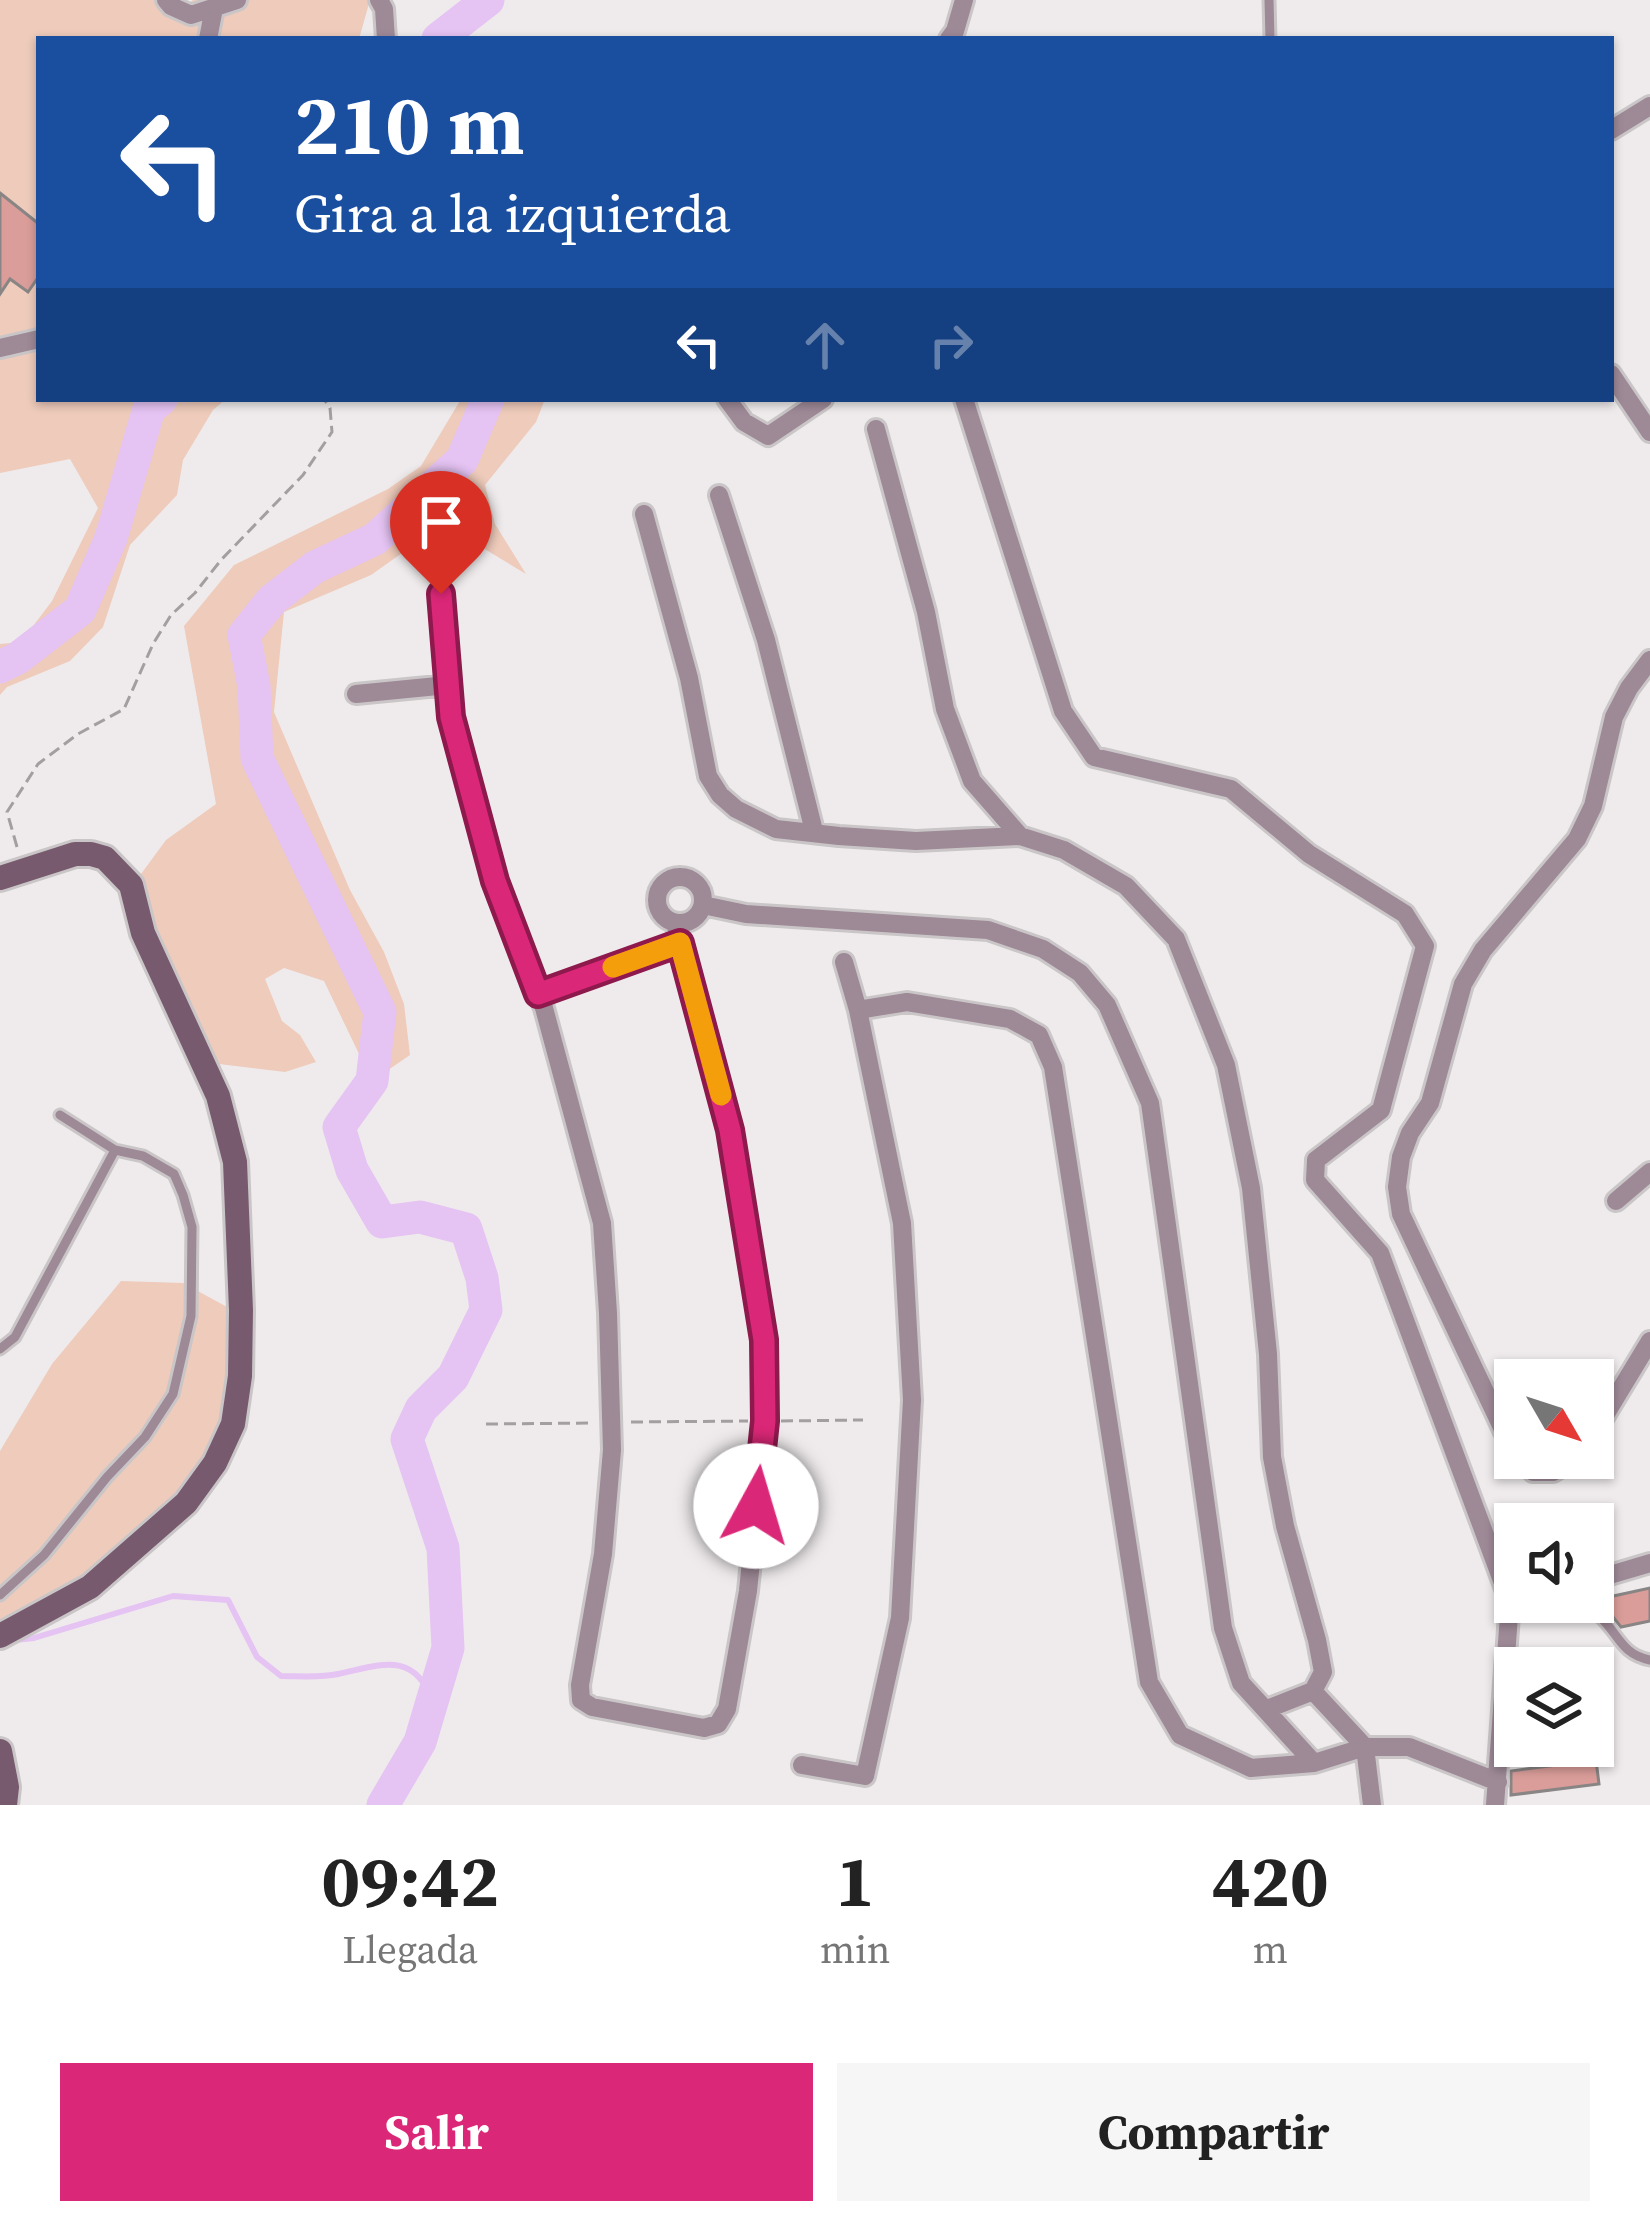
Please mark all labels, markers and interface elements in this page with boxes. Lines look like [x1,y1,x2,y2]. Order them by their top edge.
text: 210 m [294,67,525,182]
icon: left [96,84,252,240]
text: Gira a la izquierda [294,176,731,250]
icon: left [666,312,732,378]
icon: ahead [792,312,858,378]
icon: right [918,312,984,378]
pin [390,471,492,594]
icon: arrive [408,489,474,555]
north arrow [1494,1359,1614,1479]
map controls [1494,1359,1614,1767]
position arrow [693,1443,819,1569]
button: sound [1494,1503,1614,1623]
button: layers [1494,1647,1614,1767]
text: 09:42 [321,1831,499,1930]
text: 1 [836,1831,875,1930]
text: 420 [1212,1831,1329,1930]
text: Llegada [342,1923,478,1976]
text: min [820,1923,891,1976]
text: m [1253,1923,1288,1976]
button: Salir [60,2063,813,2201]
button: Compartir [837,2063,1590,2201]

